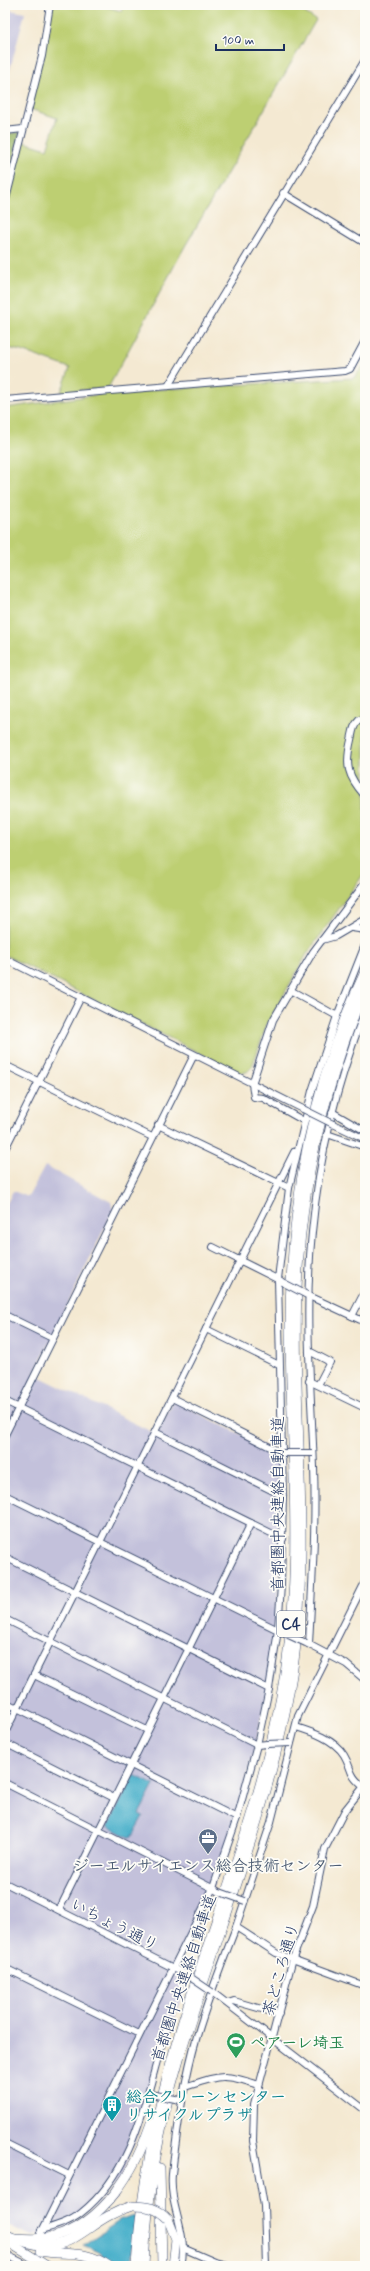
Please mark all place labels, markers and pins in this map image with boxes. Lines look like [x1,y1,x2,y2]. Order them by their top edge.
office icon: ジーエルサイエンス総合技術センター [197,1827,219,1855]
place label: ジーエルサイエンス総合技術センター [72,1856,344,1877]
sports icon: ペアーレ埼玉 [225,2031,247,2059]
place label: ペアーレ埼玉 [250,2033,345,2054]
place label: 総合クリーンセンター リサイクルプラザ [126,2087,286,2126]
building icon: 総合クリーンセンター リサイクルプラザ [101,2094,123,2122]

